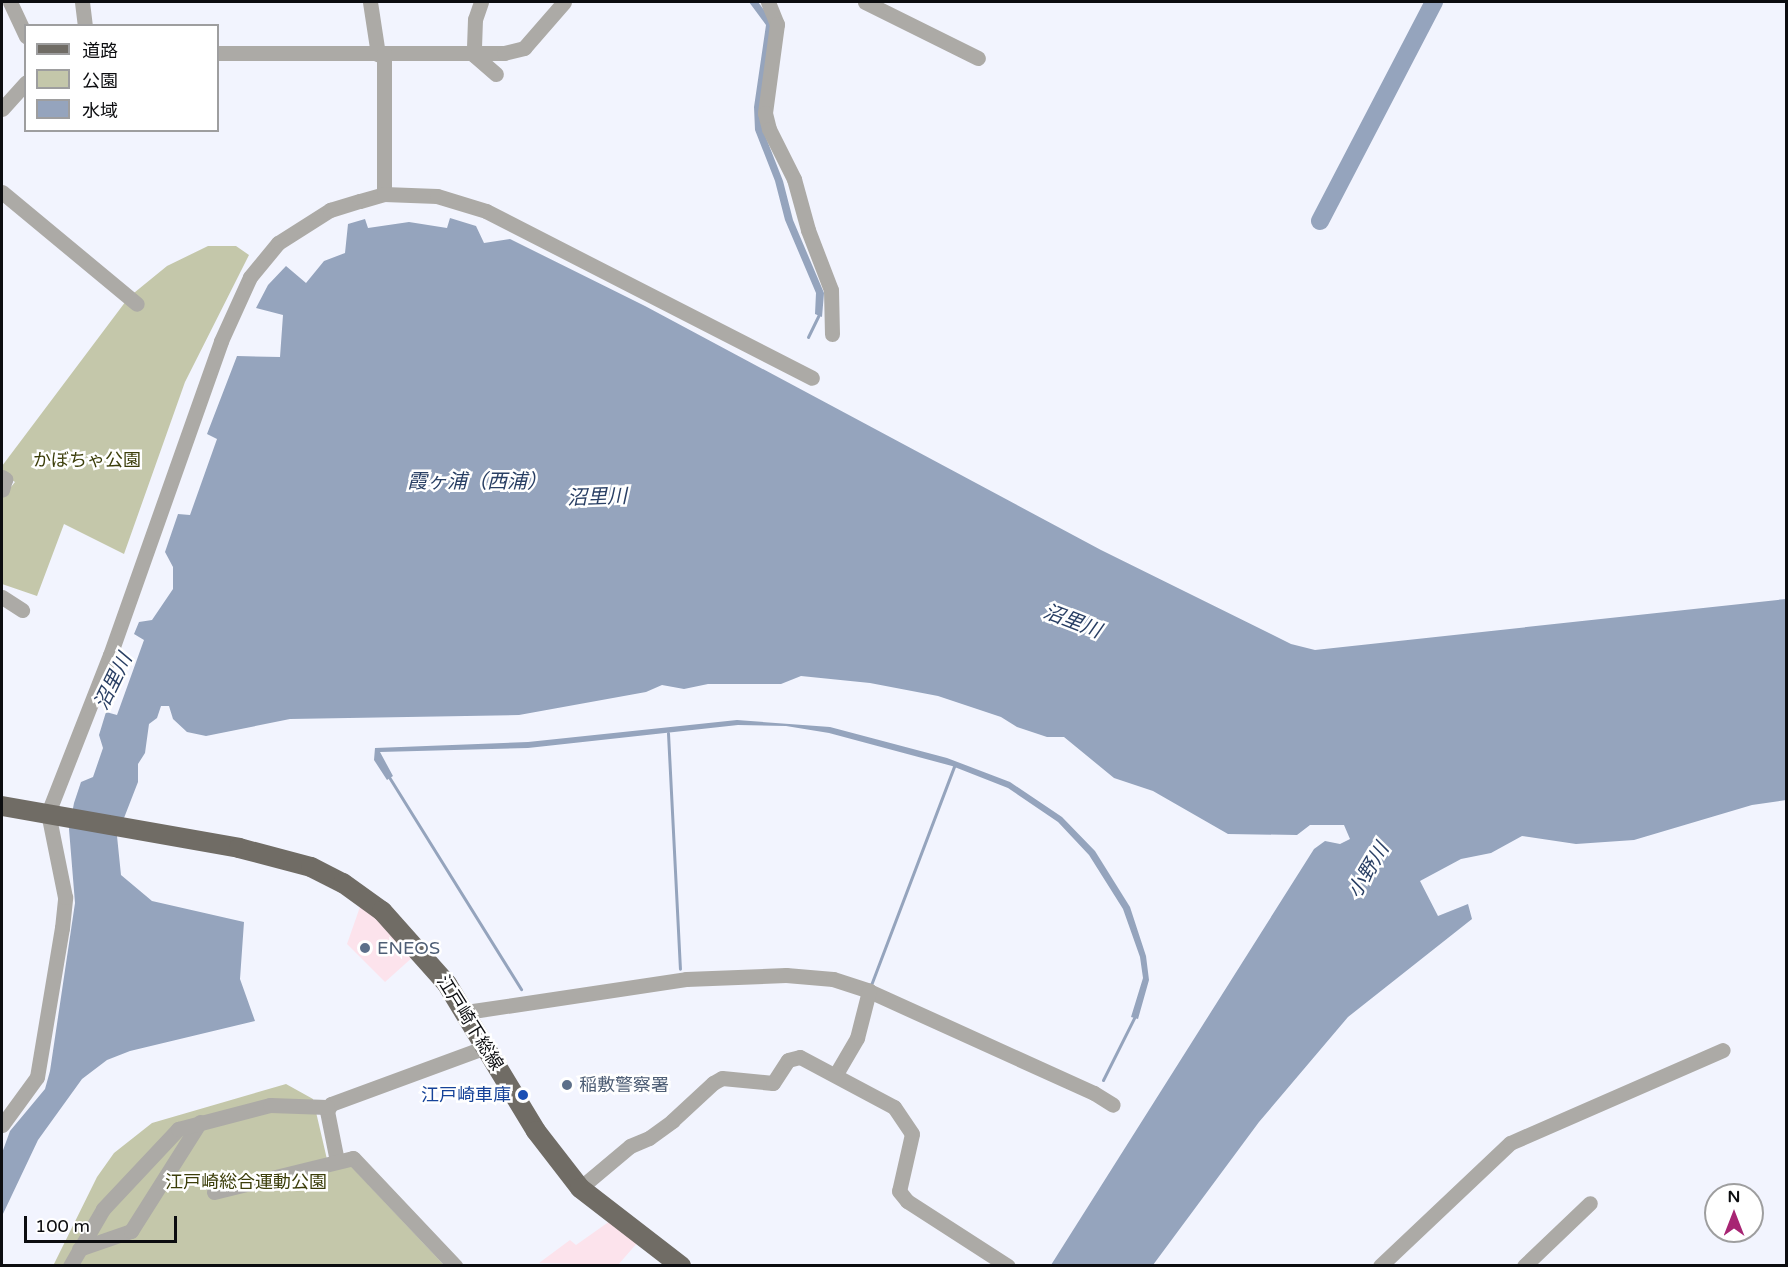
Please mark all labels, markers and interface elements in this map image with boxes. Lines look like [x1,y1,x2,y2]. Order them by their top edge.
legend [24,24,219,132]
text: 道路 [82,40,118,62]
text: 公園 [82,70,118,92]
text: 水域 [82,100,118,122]
park label: かぼちゃ公園 [33,449,141,471]
water label: 霞ヶ浦（西浦） [407,470,547,494]
water label: 沼里川 [567,485,627,511]
water label: 沼里川 [1040,600,1104,644]
water label: 沼里川 [90,650,138,714]
water label: 小野川 [1343,839,1395,903]
place label: ENEOS [377,937,440,959]
marker: ENEOS [358,941,372,955]
street label: 江戸崎下総線 [432,971,508,1075]
place label: 稲敷警察署 [579,1074,669,1096]
marker: 稲敷警察署 [560,1078,574,1092]
place label: 江戸崎車庫 [421,1084,511,1106]
marker: 江戸崎車庫 [516,1088,530,1102]
park label: 江戸崎総合運動公園 [165,1171,327,1193]
north arrow [1704,1183,1764,1243]
text: N [1728,1187,1740,1207]
scale bar [27,1204,180,1242]
text: 100 m [35,1215,90,1237]

